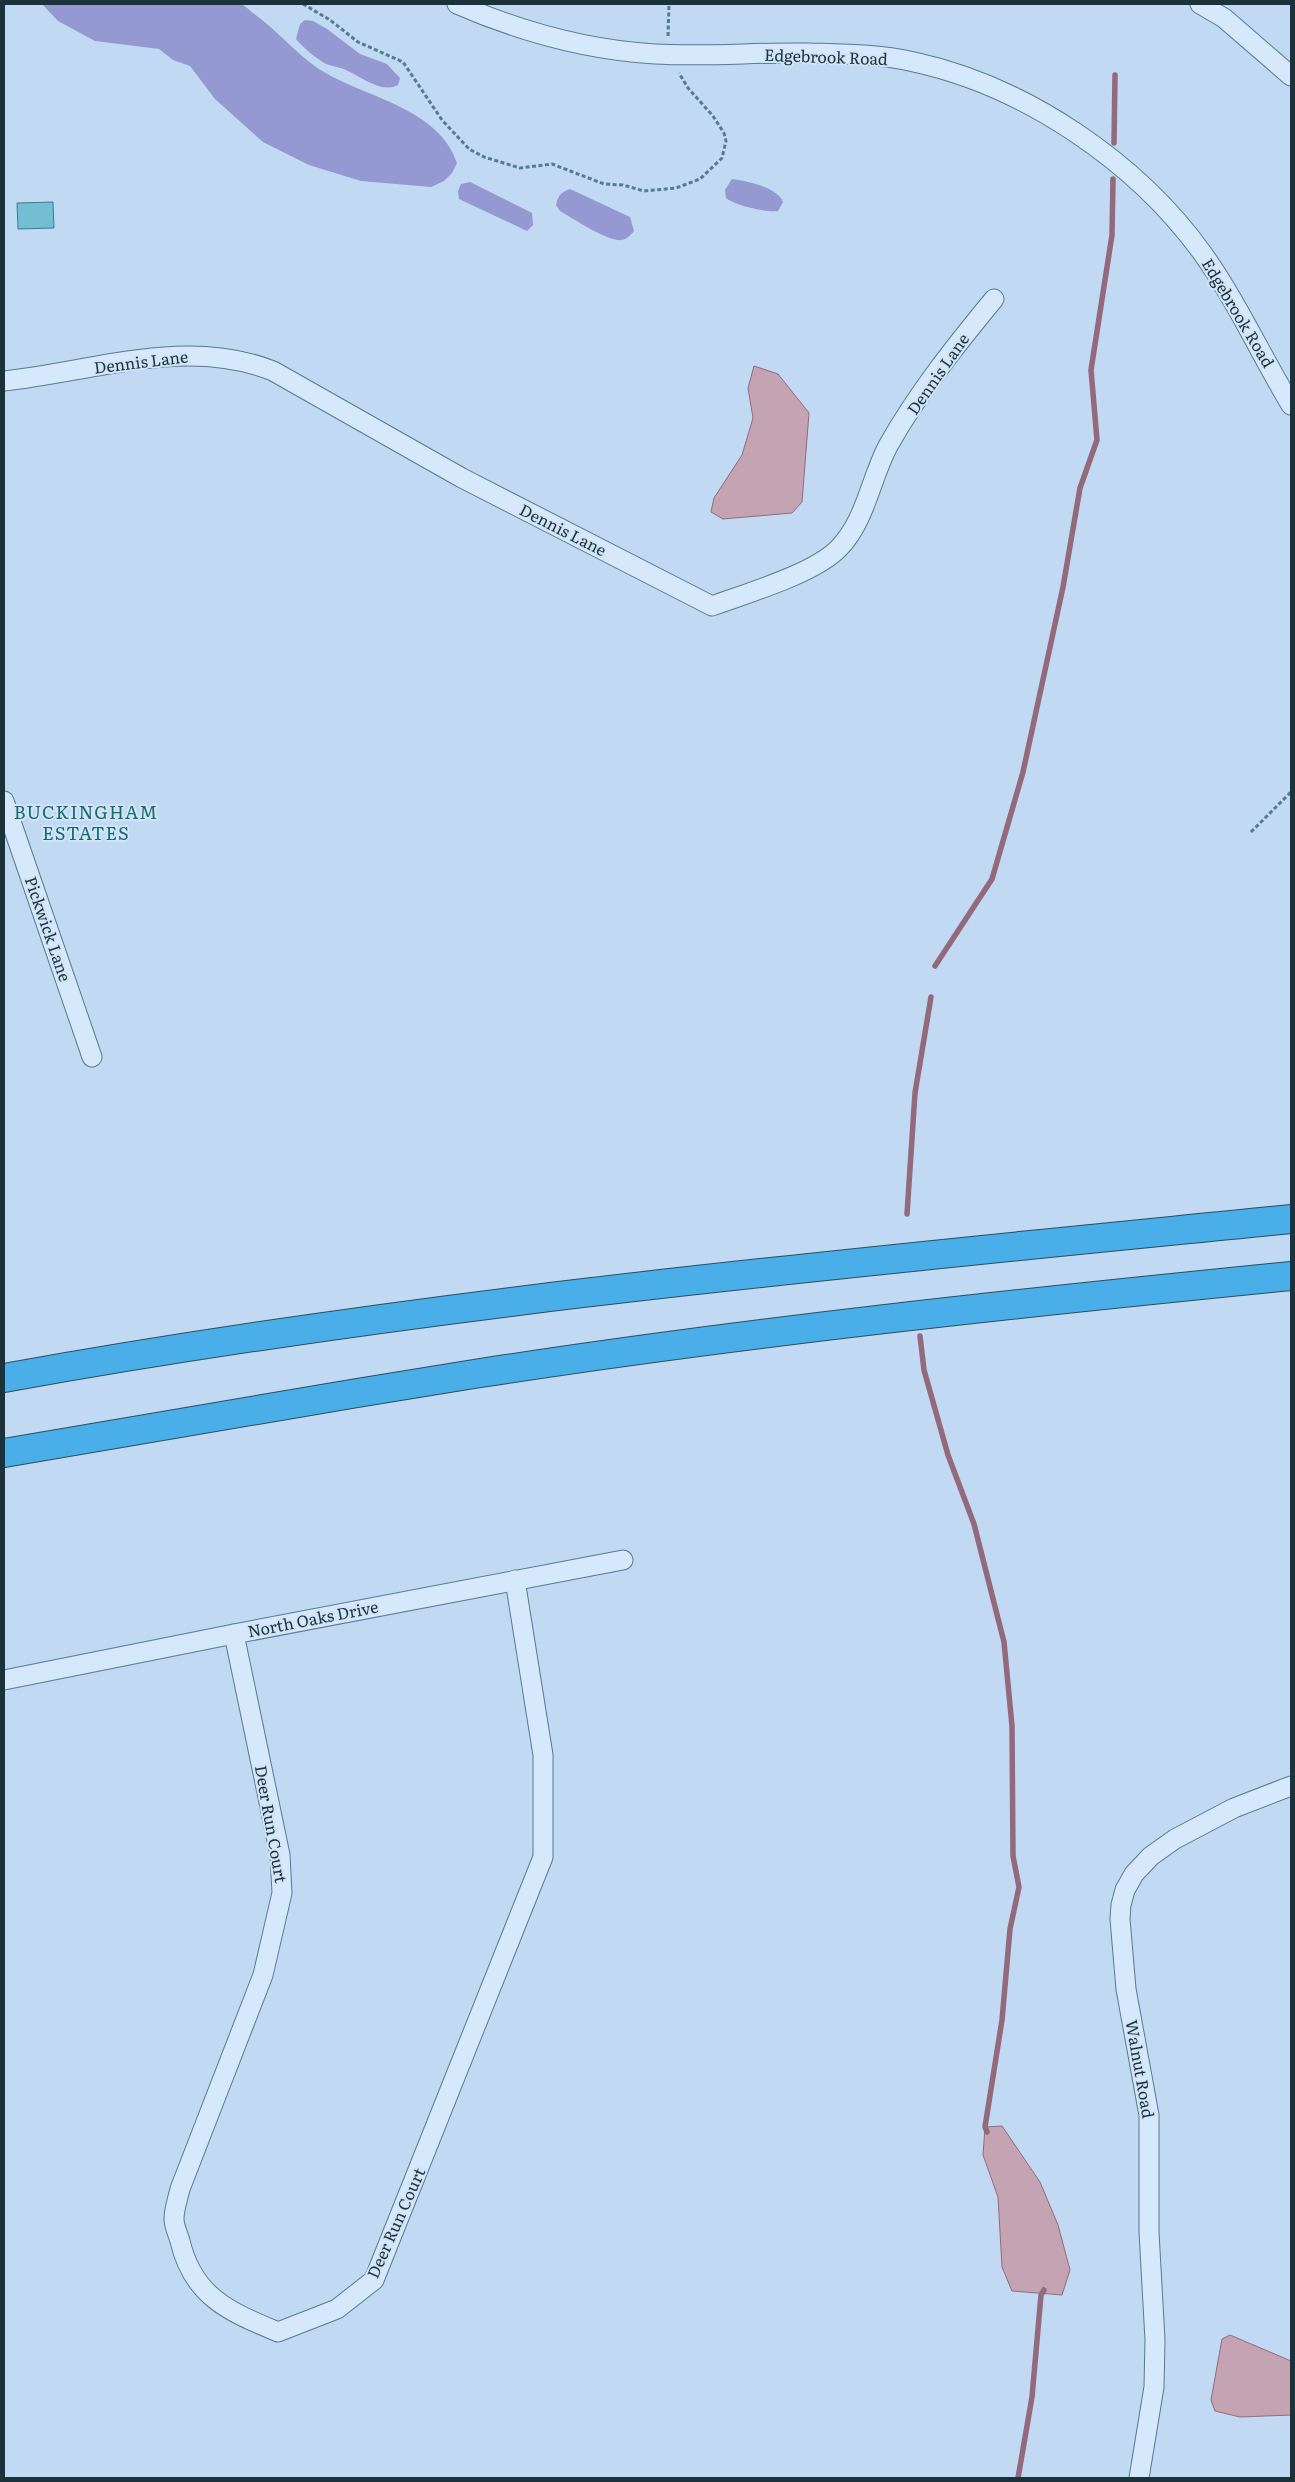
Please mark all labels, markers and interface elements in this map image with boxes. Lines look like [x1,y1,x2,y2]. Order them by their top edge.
street label: Edgebrook Road [764,42,888,70]
street label: Edgebrook Road [1197,253,1281,372]
street label: Dennis Lane [900,328,974,419]
street label: Dennis Lane [92,343,189,379]
street label: Dennis Lane [516,497,611,561]
district label: BUCKINGHAM ESTATES [14,798,158,846]
street label: Pickwick Lane [20,873,78,984]
street label: North Oaks Drive [245,1594,380,1642]
street label: Deer Run Court [250,1763,294,1885]
street label: Walnut Road [1121,2018,1161,2120]
street label: Deer Run Court [360,2163,430,2282]

